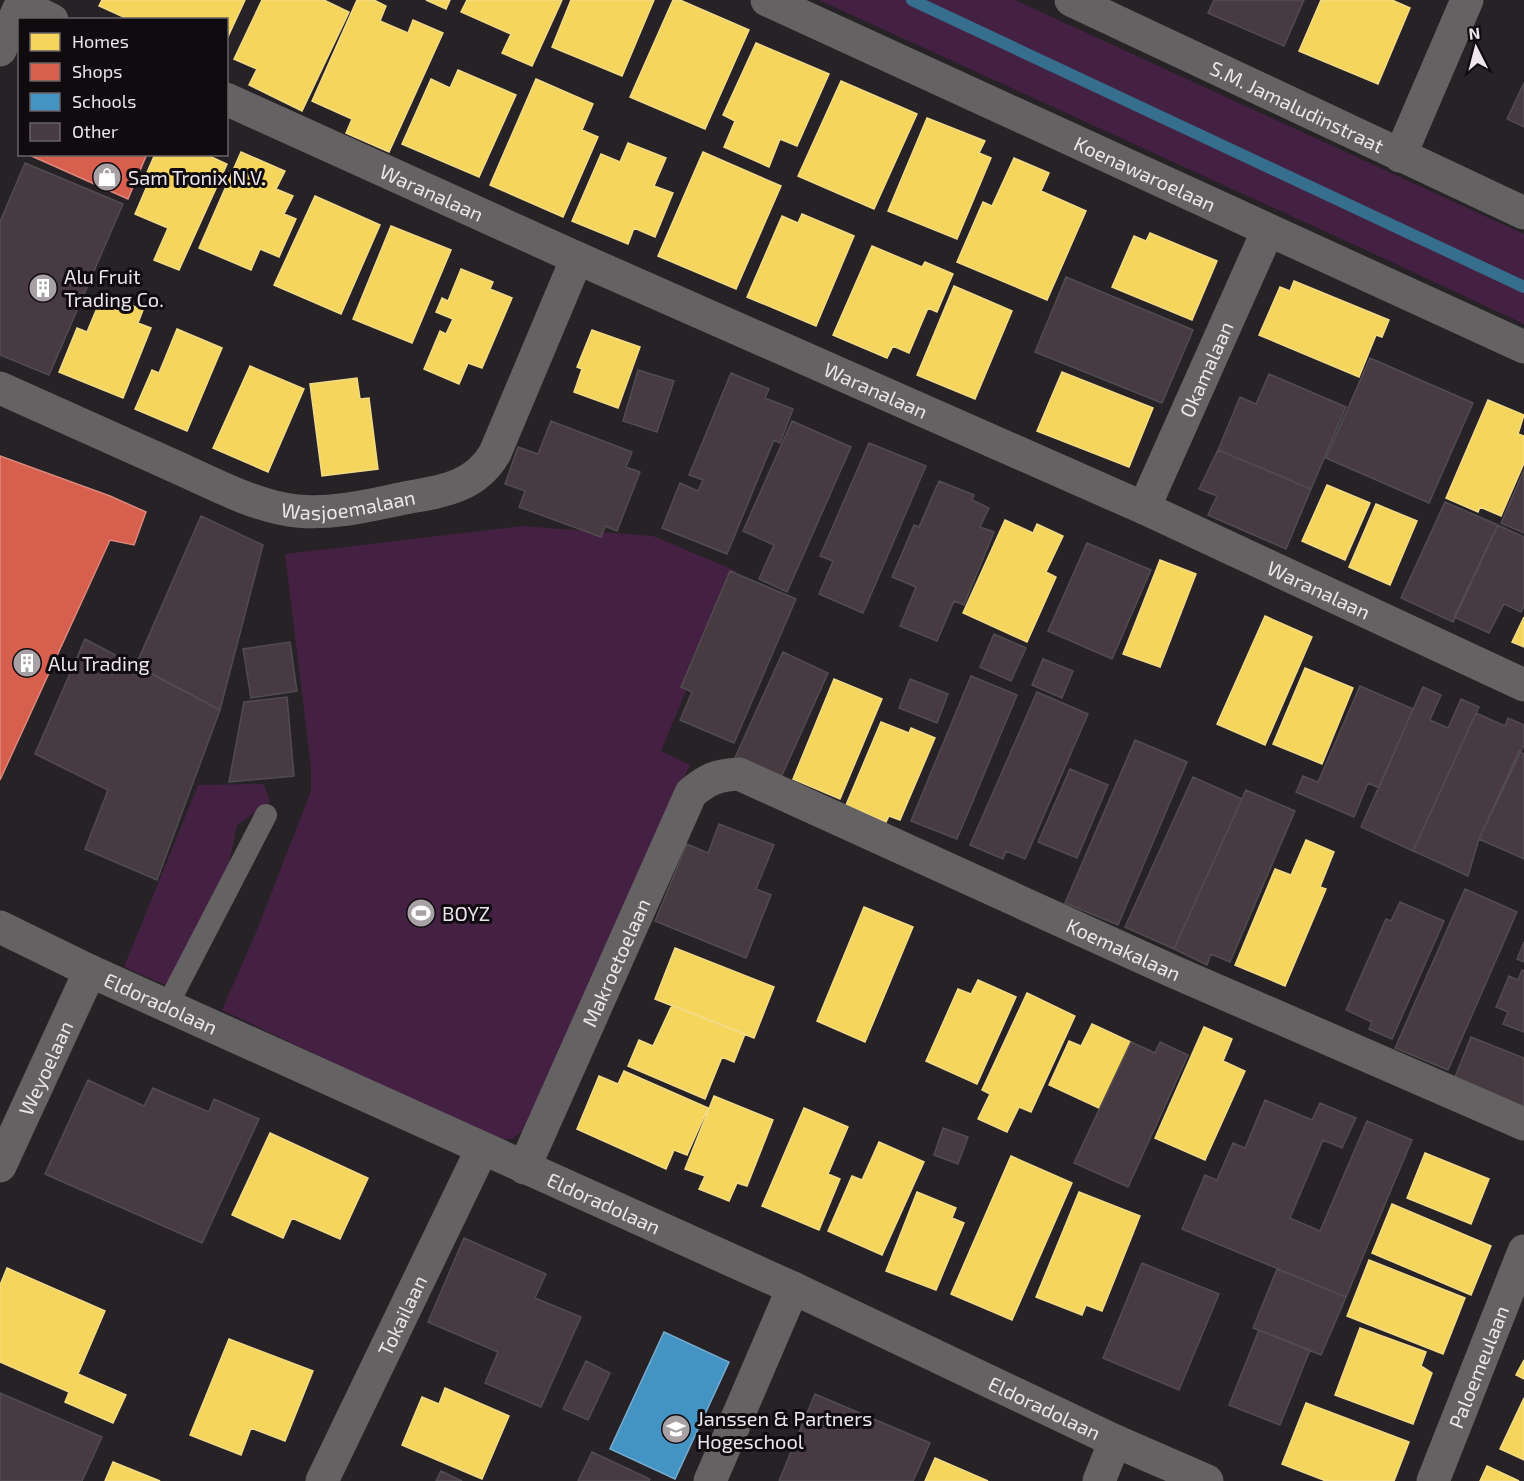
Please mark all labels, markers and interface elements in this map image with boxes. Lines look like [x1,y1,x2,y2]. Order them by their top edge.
legend [18,18,228,156]
north arrow [1446,18,1506,78]
text: N [1468,23,1481,43]
text: Homes [72,30,129,52]
street label: S.M. Jamaludinstraat [1207,55,1388,158]
text: Shops [72,60,122,82]
text: Schools [72,90,136,112]
text: Other [72,120,118,142]
street label: Koenawaroelaan [1071,131,1220,216]
street label: Waranalaan [376,158,487,226]
shop icon: Sam Tronix N.V. [91,161,123,193]
place label: Sam Tronix N.V. [128,165,266,189]
place label: Alu Fruit Trading Co. [64,264,164,311]
building icon: Alu Fruit Trading Co. [27,272,59,304]
street label: Okamalaan [1174,317,1238,421]
street label: Waranalaan [820,356,931,423]
street label: Wasjoemalaan [280,484,417,524]
street label: Waranalaan [1264,555,1374,624]
building icon: Alu Trading [11,647,43,679]
place label: Alu Trading [48,651,150,675]
street label: Makroetoelaan [577,895,655,1030]
sports icon: BOYZ [405,897,437,929]
place label: BOYZ [442,901,490,925]
street label: Koemakalaan [1063,913,1184,985]
street label: Eldoradolaan [101,967,221,1039]
street label: Weyoelaan [13,1017,77,1119]
street label: Eldoradolaan [544,1167,664,1239]
street label: Tokailaan [372,1271,431,1359]
street label: Paloemeulaan [1443,1302,1513,1431]
street label: Eldoradolaan [985,1371,1105,1444]
place label: Janssen & Partners Hogeschool [697,1406,872,1453]
school or university icon: Janssen & Partners Hogeschool [660,1413,692,1445]

